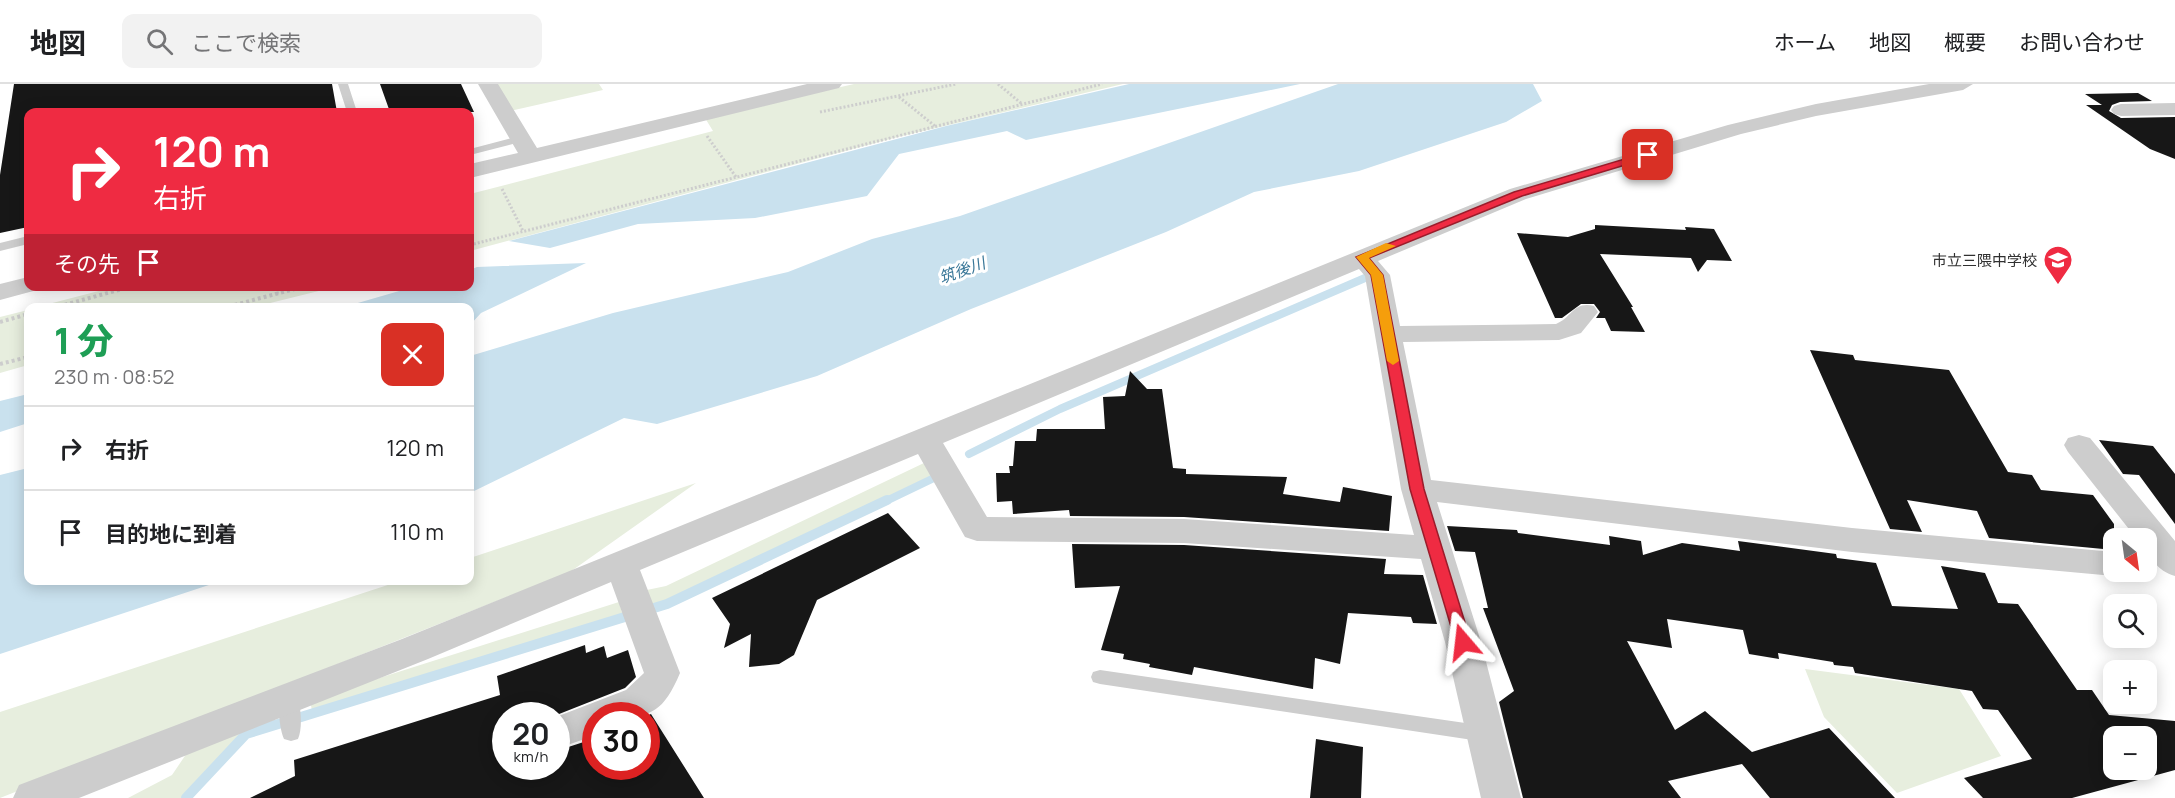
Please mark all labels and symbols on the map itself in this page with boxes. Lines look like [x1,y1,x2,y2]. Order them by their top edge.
pin [1622,129,1673,180]
school or university icon: 市立三隈中学校 [2042,244,2074,286]
place label: 市立三隈中学校 [1932,250,2037,271]
water label: 筑後川 [936,251,990,289]
north arrow [2103,528,2157,582]
position arrow [1431,610,1495,674]
speed limit sign: 30 [582,702,660,780]

